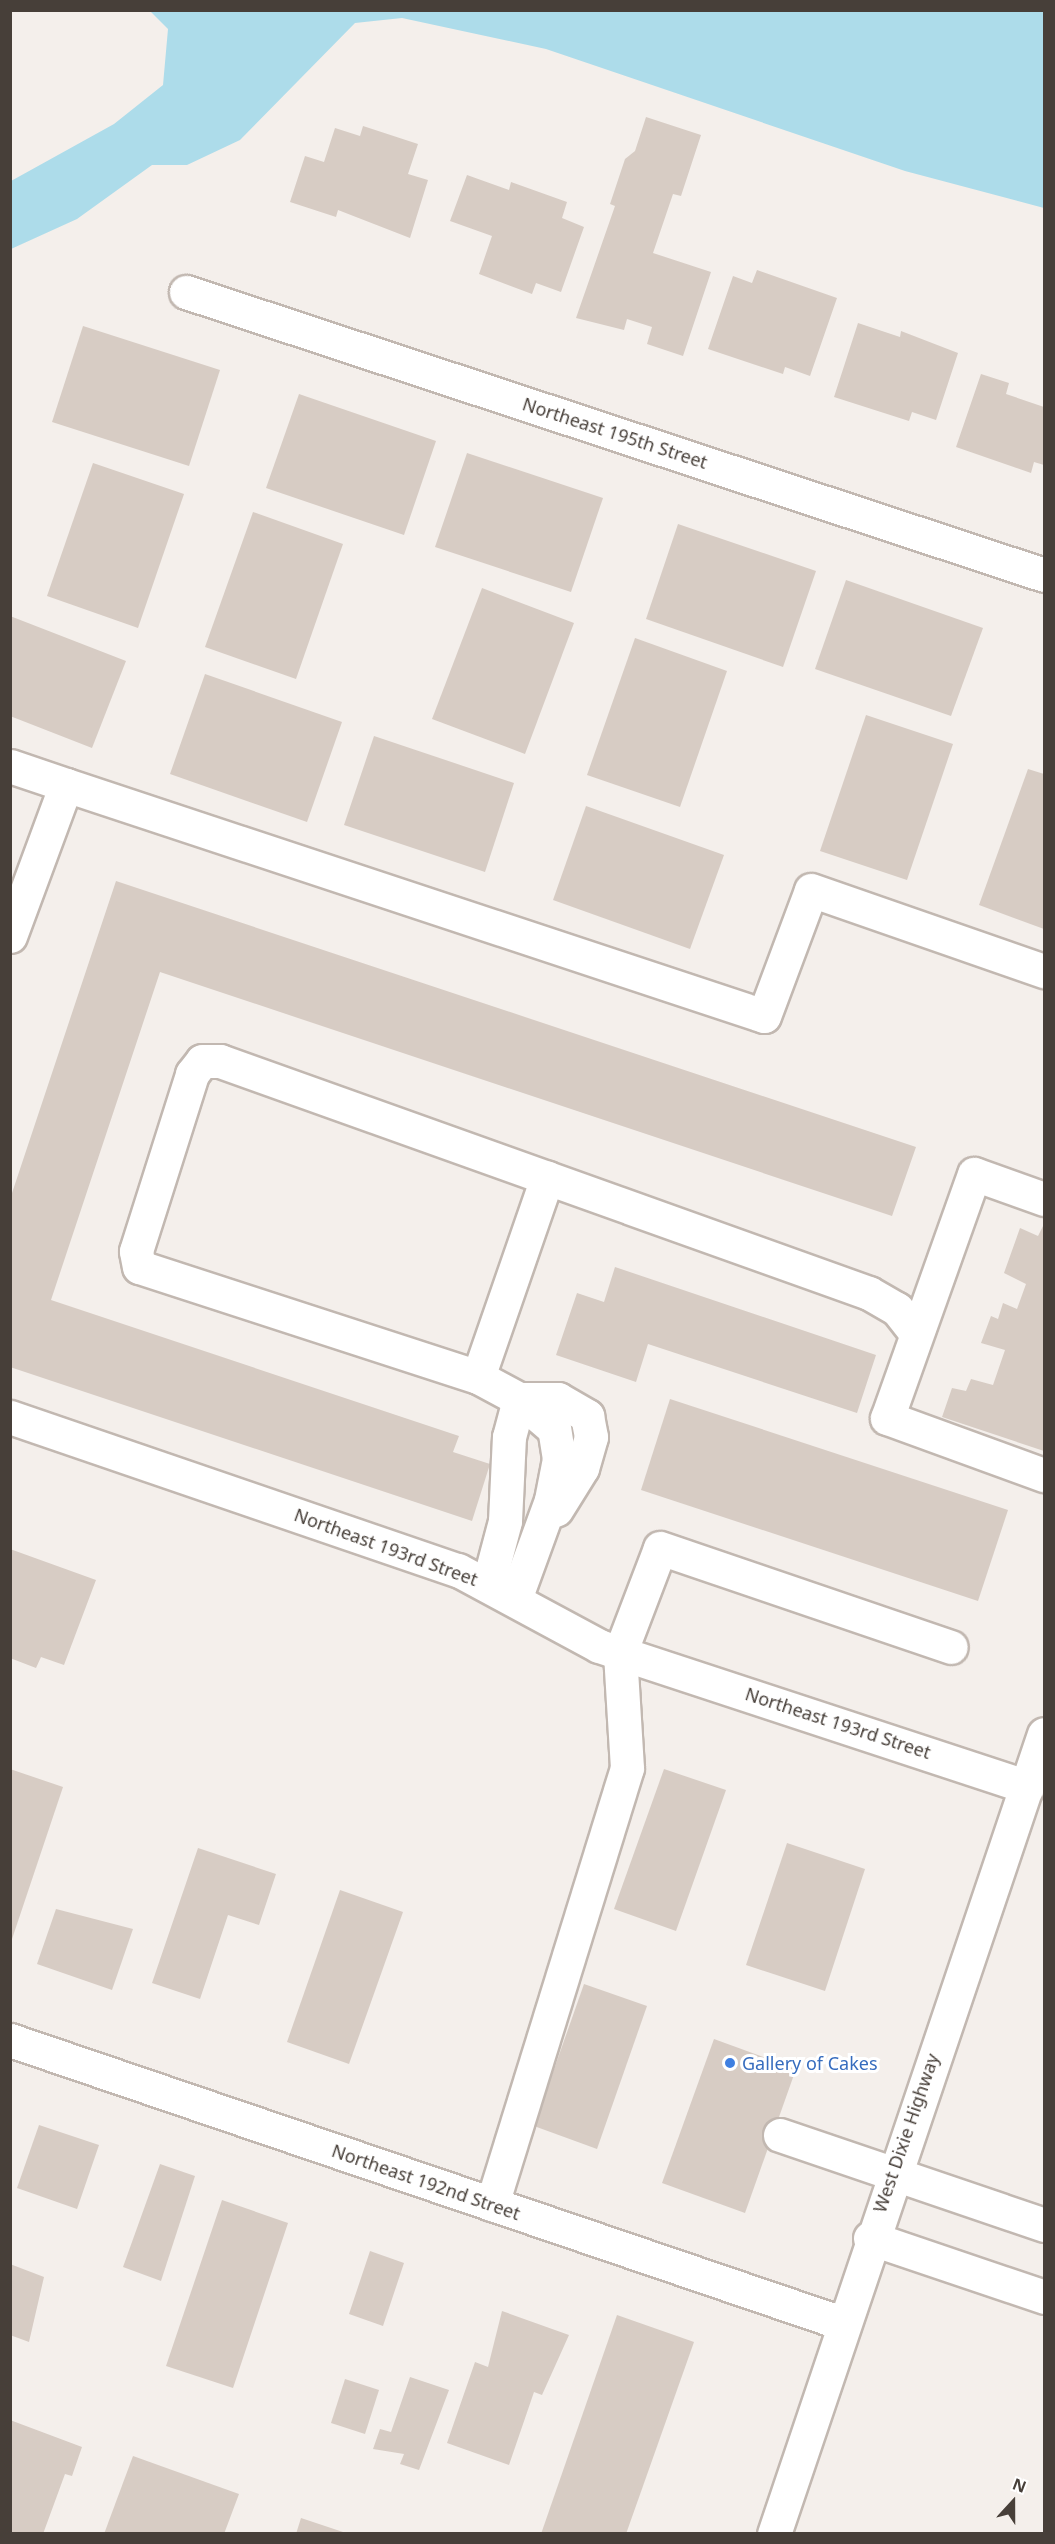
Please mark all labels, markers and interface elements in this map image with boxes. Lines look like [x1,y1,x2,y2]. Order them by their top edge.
street label: Northeast 195th Street [520,393,710,473]
street label: Northeast 193rd Street [291,1504,481,1590]
street label: Northeast 193rd Street [743,1683,933,1763]
street label: West Dixie Highway [869,2051,943,2215]
place label: Gallery of Cakes [742,2052,878,2074]
marker: Gallery of Cakes [723,2056,737,2070]
street label: Northeast 192nd Street [329,2140,523,2224]
north arrow [983,2472,1043,2532]
text: N [1009,2473,1029,2498]

